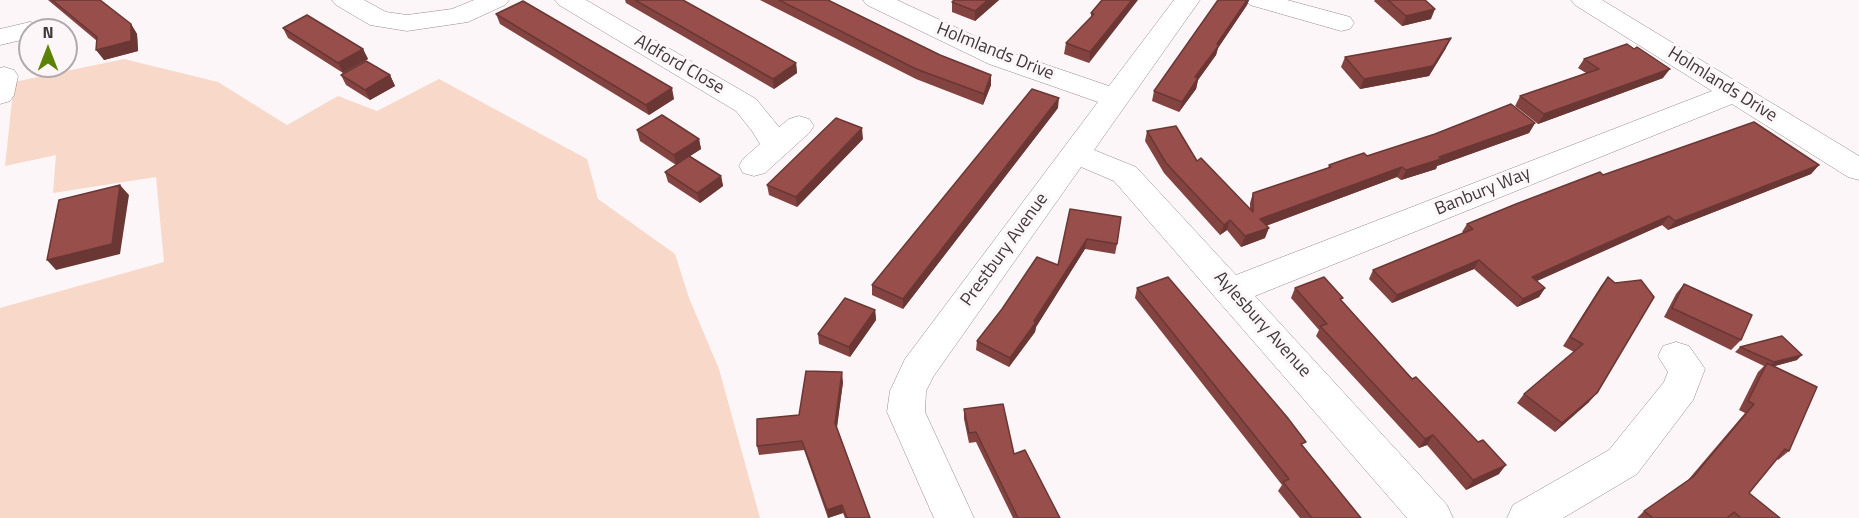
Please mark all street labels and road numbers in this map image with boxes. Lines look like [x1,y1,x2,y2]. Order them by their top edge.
street label: Holmlands Drive [933,19,1057,85]
street label: Aldford Close [630,31,728,99]
street label: Holmlands Drive [1663,43,1781,127]
street label: Banbury Way [1432,163,1534,221]
street label: Prestbury Avenue [957,189,1053,311]
street label: Aylesbury Avenue [1209,268,1315,382]

